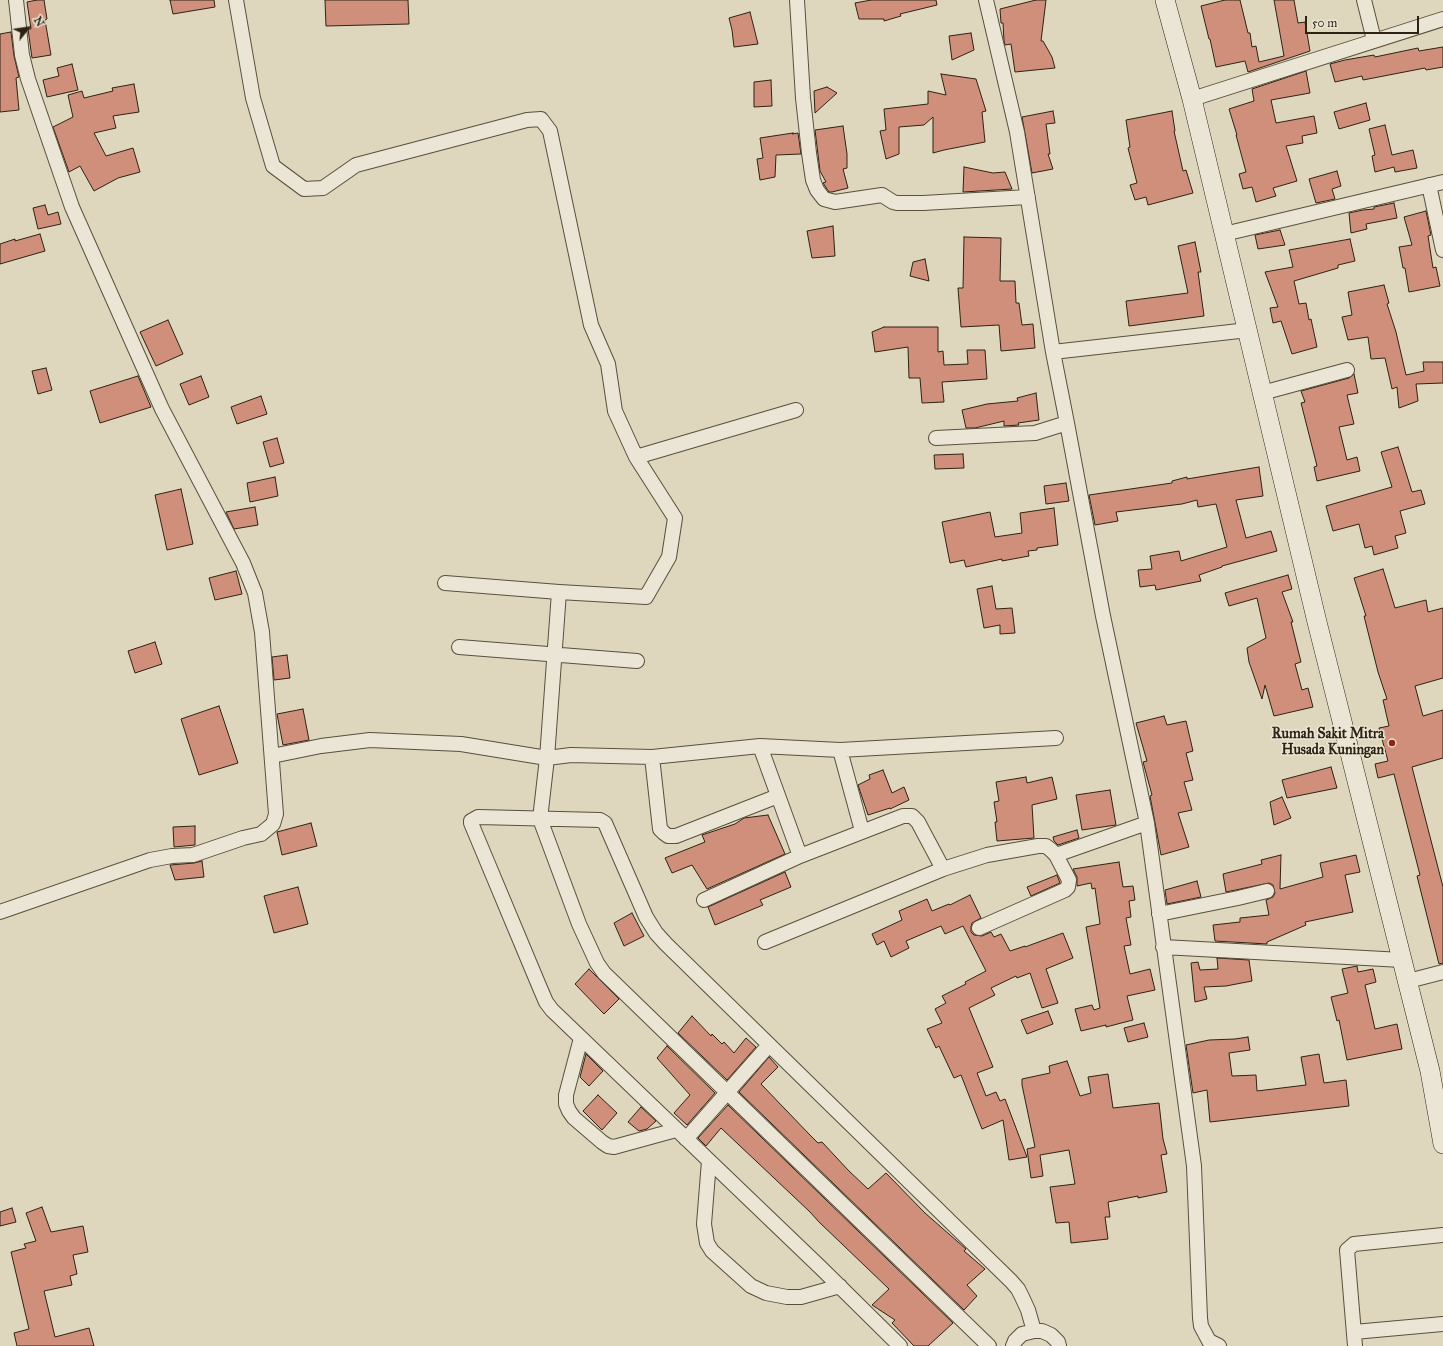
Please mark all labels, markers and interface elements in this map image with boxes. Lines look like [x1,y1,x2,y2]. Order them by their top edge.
north arrow [8,8,48,48]
scale bar [1307,8,1421,34]
text: N [31,14,47,29]
text: 50 m [1312,16,1337,30]
place label: Rumah Sakit Mitra Husada Kuningan [1272,727,1384,760]
marker: Rumah Sakit Mitra Husada Kuningan [1387,738,1397,748]

